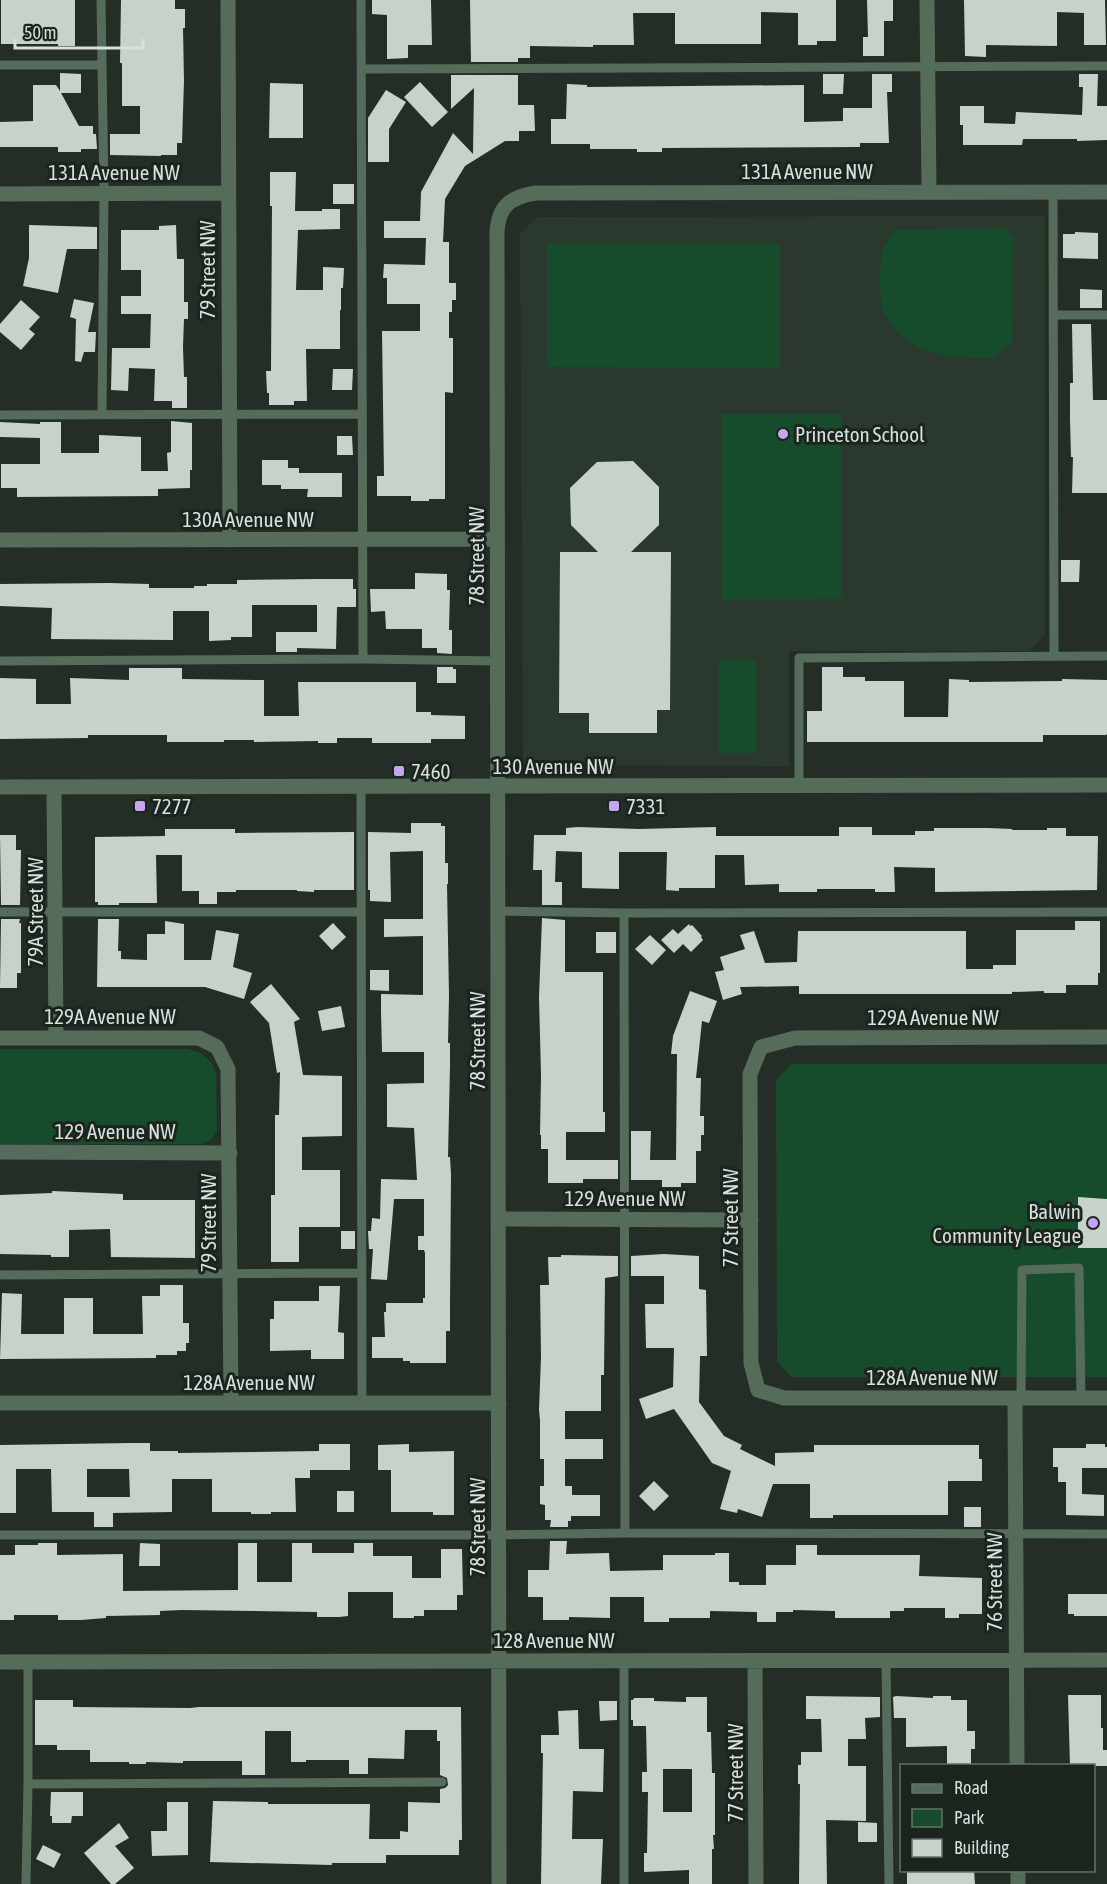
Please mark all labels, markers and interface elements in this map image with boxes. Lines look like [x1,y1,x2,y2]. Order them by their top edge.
scale bar [15,12,142,50]
text: 50 m [24,22,56,43]
street label: 131A Avenue NW [741,159,873,183]
street label: 131A Avenue NW [48,160,180,184]
street label: 79 Street NW [195,220,219,320]
place label: Princeton School [795,422,925,446]
marker: Princeton School [776,427,790,441]
street label: 78 Street NW [464,506,488,606]
street label: 130A Avenue NW [182,507,314,531]
street label: 130 Avenue NW [492,754,614,778]
place label: 7460 [411,759,451,783]
marker: 7460 [392,764,406,778]
place label: 7277 [152,794,191,818]
place label: 7331 [626,794,665,818]
marker: 7277 [133,799,147,813]
marker: 7331 [607,799,621,813]
street label: 79A Street NW [23,856,47,967]
street label: 78 Street NW [465,991,489,1091]
street label: 129A Avenue NW [44,1004,176,1028]
street label: 129A Avenue NW [867,1005,999,1029]
street label: 129 Avenue NW [54,1119,176,1143]
street label: 77 Street NW [718,1168,742,1268]
street label: 79 Street NW [196,1173,220,1273]
street label: 129 Avenue NW [564,1186,686,1210]
place label: Balwin Community League [933,1199,1081,1247]
marker: Balwin Community League [1086,1216,1100,1230]
street label: 128A Avenue NW [866,1365,998,1389]
street label: 128A Avenue NW [183,1370,315,1394]
street label: 78 Street NW [465,1477,489,1577]
street label: 76 Street NW [982,1532,1006,1632]
street label: 128 Avenue NW [493,1628,615,1652]
street label: 77 Street NW [723,1723,747,1823]
legend [900,1764,1095,1872]
text: Road [954,1777,988,1798]
text: Park [954,1807,984,1828]
text: Building [954,1837,1009,1858]

